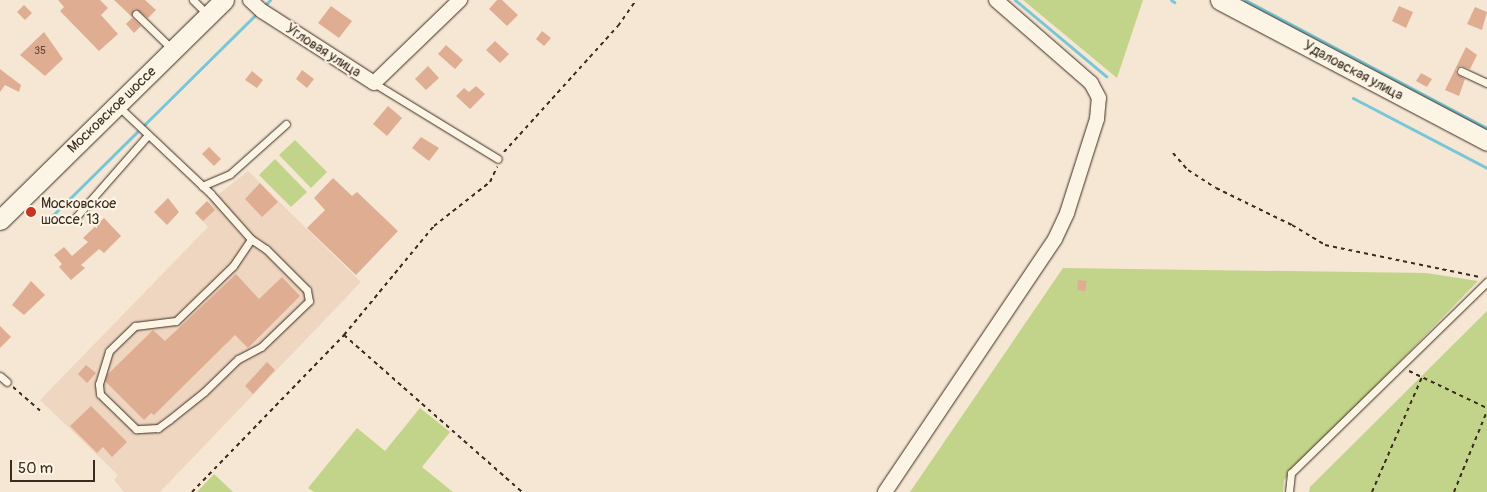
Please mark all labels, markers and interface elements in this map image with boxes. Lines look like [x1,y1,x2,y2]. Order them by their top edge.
street label: Угловая улица [282,21,364,81]
street label: Удаловская улица [1300,38,1406,104]
house number: 35 [34,44,46,58]
street label: Московское шоссе [64,63,160,157]
place label: Московское шоссе, 13 [41,196,116,228]
marker: Московское шоссе, 13 [25,206,37,218]
scale bar [12,450,98,482]
text: 50 m [18,459,53,478]

